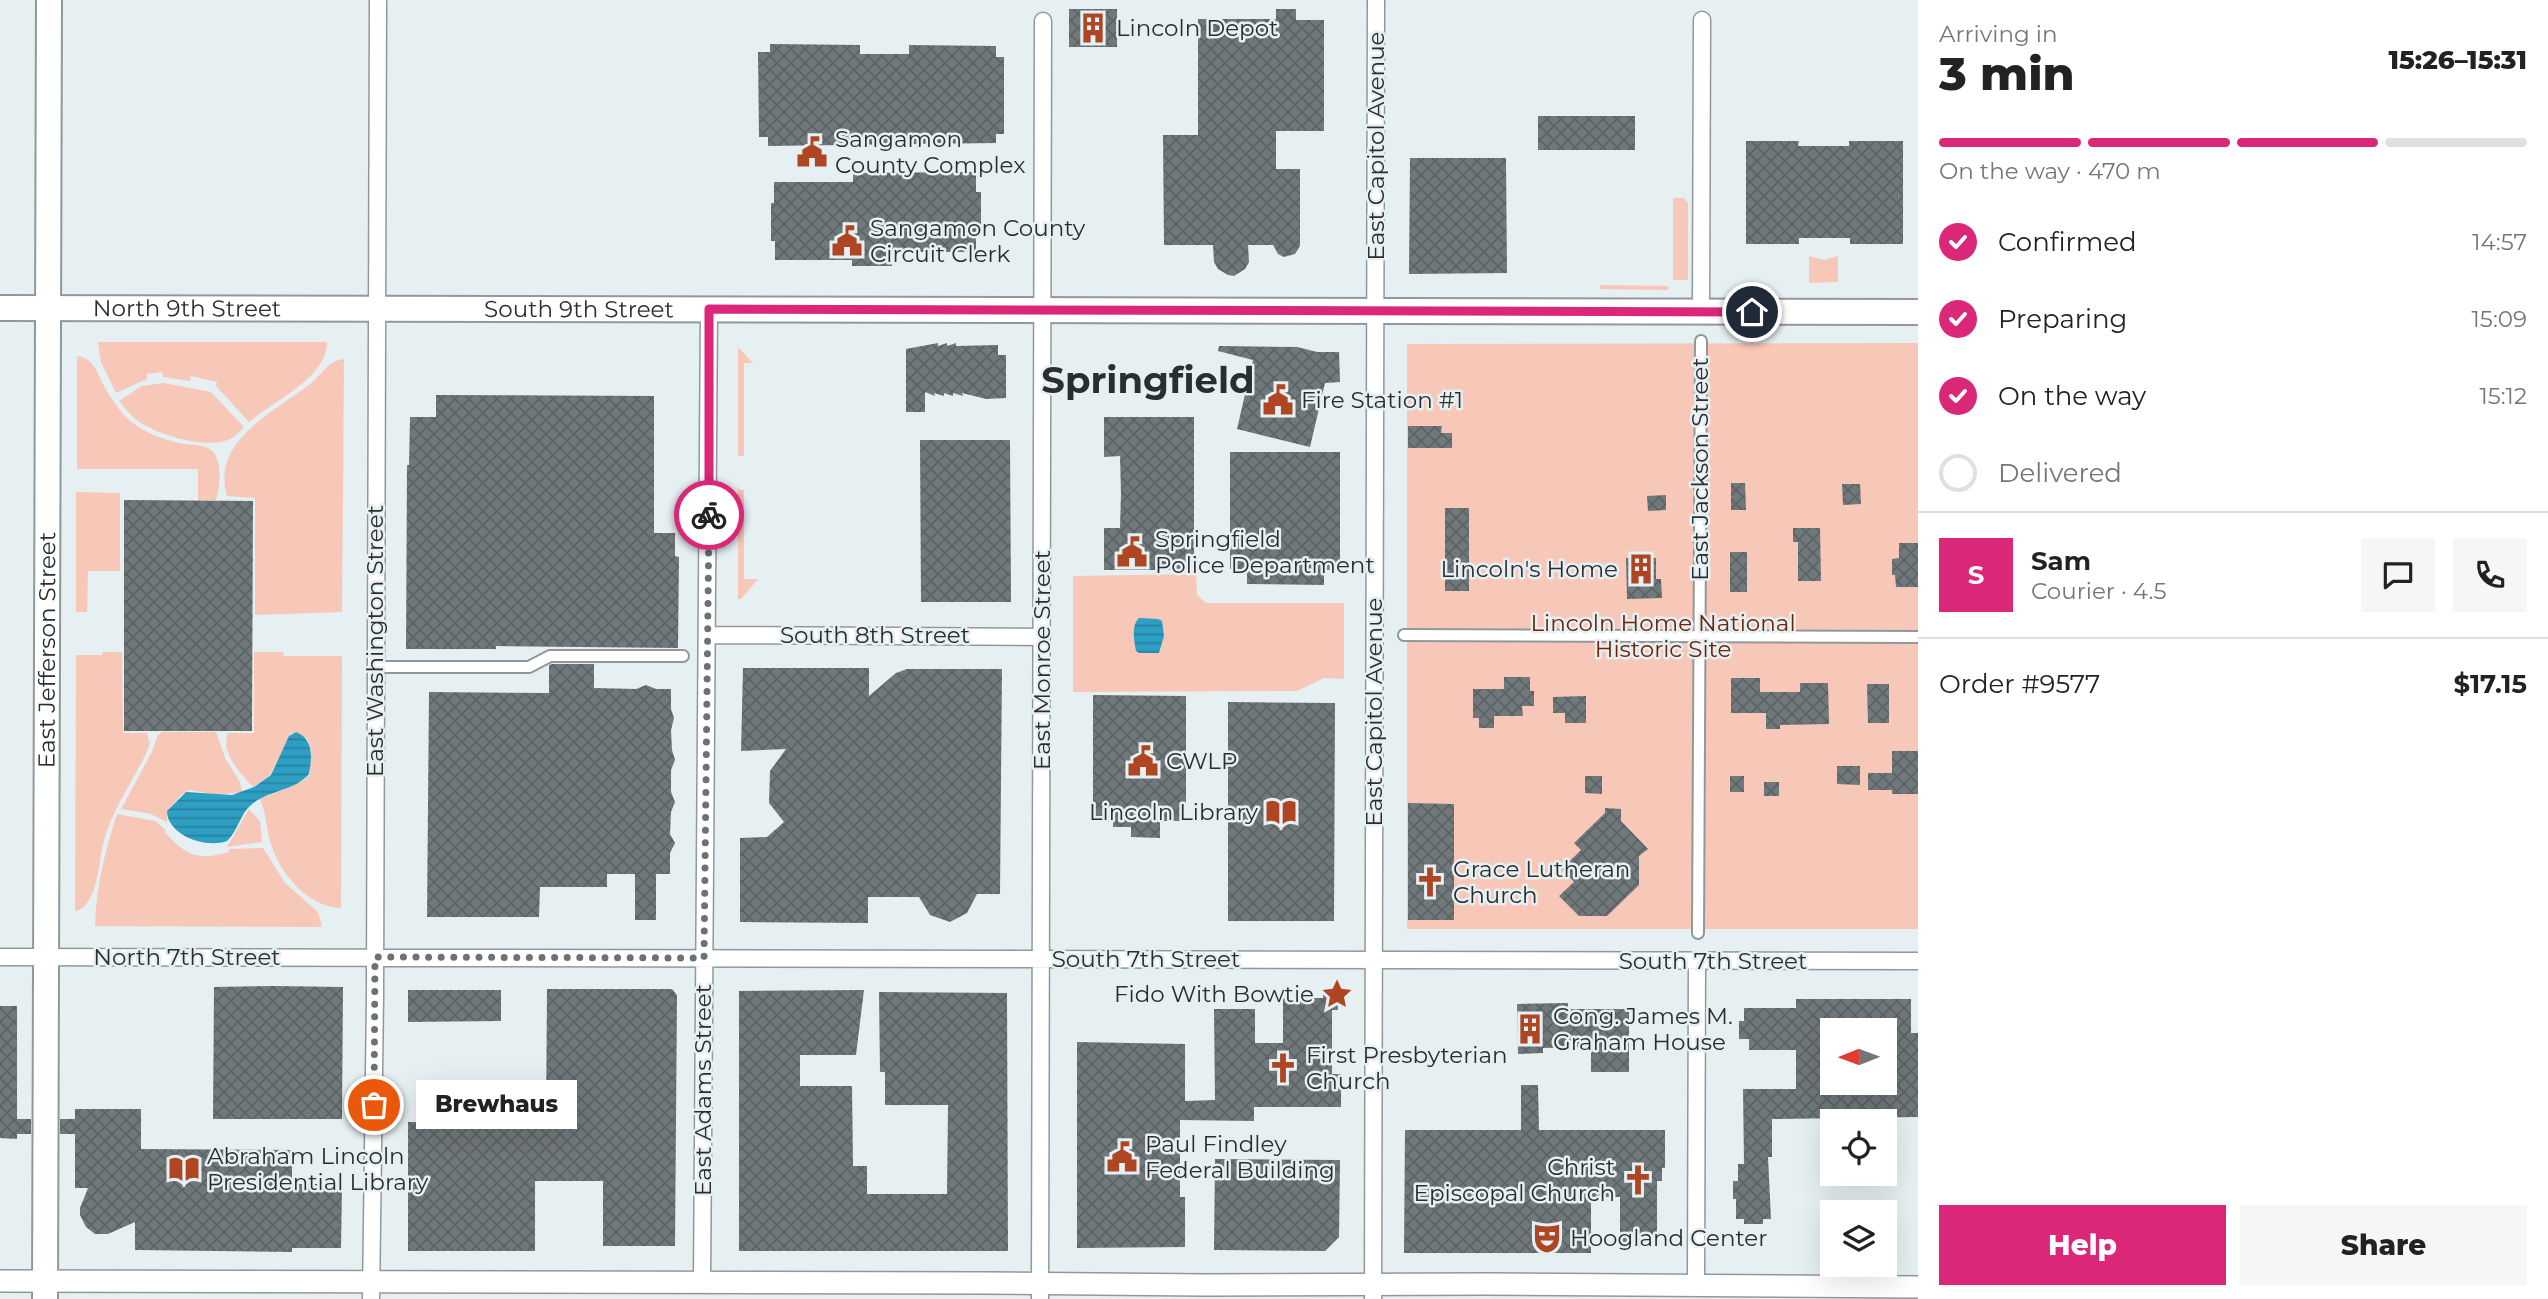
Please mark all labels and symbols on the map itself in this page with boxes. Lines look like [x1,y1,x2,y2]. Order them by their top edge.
building icon: Lincoln Depot [1076,11,1110,45]
place label: Lincoln Depot [1116,14,1278,42]
street label: East Capitol Avenue [1362,32,1390,261]
place label: Sangamon County Complex [835,125,1025,179]
public building icon: Sangamon County Complex [795,135,829,169]
place label: Sangamon County Circuit Clerk [870,214,1086,268]
public building icon: Sangamon County Circuit Clerk [830,224,864,258]
pin [1722,282,1782,342]
street label: North 9th Street [93,294,281,323]
street label: South 9th Street [484,295,674,323]
district label: Springfield [1041,357,1255,402]
street label: East Jackson Street [1686,357,1714,581]
public building icon: Fire Station #1 [1261,383,1295,417]
place label: Fire Station #1 [1301,386,1463,414]
courier [674,480,744,550]
street label: East Washington Street [361,505,389,777]
place label: Springfield Police Department [1155,525,1375,579]
street label: East Jefferson Street [33,532,61,768]
public building icon: Springfield Police Department [1115,535,1149,569]
street label: East Monroe Street [1028,550,1056,770]
building icon: Lincoln's Home [1624,552,1658,586]
place label: Lincoln's Home [1441,555,1618,583]
street label: East Capitol Avenue [1360,598,1388,827]
park label: Lincoln Home National Historic Site [1530,609,1796,663]
street label: South 8th Street [780,621,970,649]
public building icon: CWLP [1126,744,1160,778]
place label: CWLP [1166,747,1237,775]
library icon: Lincoln Library [1264,795,1298,829]
place label: Lincoln Library [1089,798,1259,826]
place label: Grace Lutheran Church [1453,855,1630,909]
church icon: Grace Lutheran Church [1413,865,1447,899]
street label: North 7th Street [93,943,281,971]
street label: South 7th Street [1052,945,1240,973]
street label: South 7th Street [1619,947,1807,975]
place icon: Fido With Bowtie [1320,977,1354,1011]
place label: Fido With Bowtie [1114,980,1314,1008]
street label: East Adams Street [689,984,717,1196]
place label: Cong. James M. Graham House [1553,1002,1733,1056]
building icon: Cong. James M. Graham House [1513,1012,1547,1046]
north arrow [1820,1018,1897,1096]
place label: First Presbyterian Church [1306,1041,1508,1095]
church icon: First Presbyterian Church [1266,1051,1300,1085]
pin [344,1075,404,1135]
callout: Brewhaus [416,1080,577,1130]
place label: Paul Findley Federal Building [1145,1130,1335,1184]
public building icon: Paul Findley Federal Building [1105,1140,1139,1174]
place label: Abraham Lincoln Presidential Library [207,1142,429,1196]
library icon: Abraham Lincoln Presidential Library [167,1152,201,1186]
place label: Christ Episcopal Church [1414,1153,1615,1207]
church icon: Christ Episcopal Church [1621,1163,1655,1197]
theatre icon: Hoogland Center [1530,1221,1564,1255]
place label: Hoogland Center [1570,1224,1767,1252]

